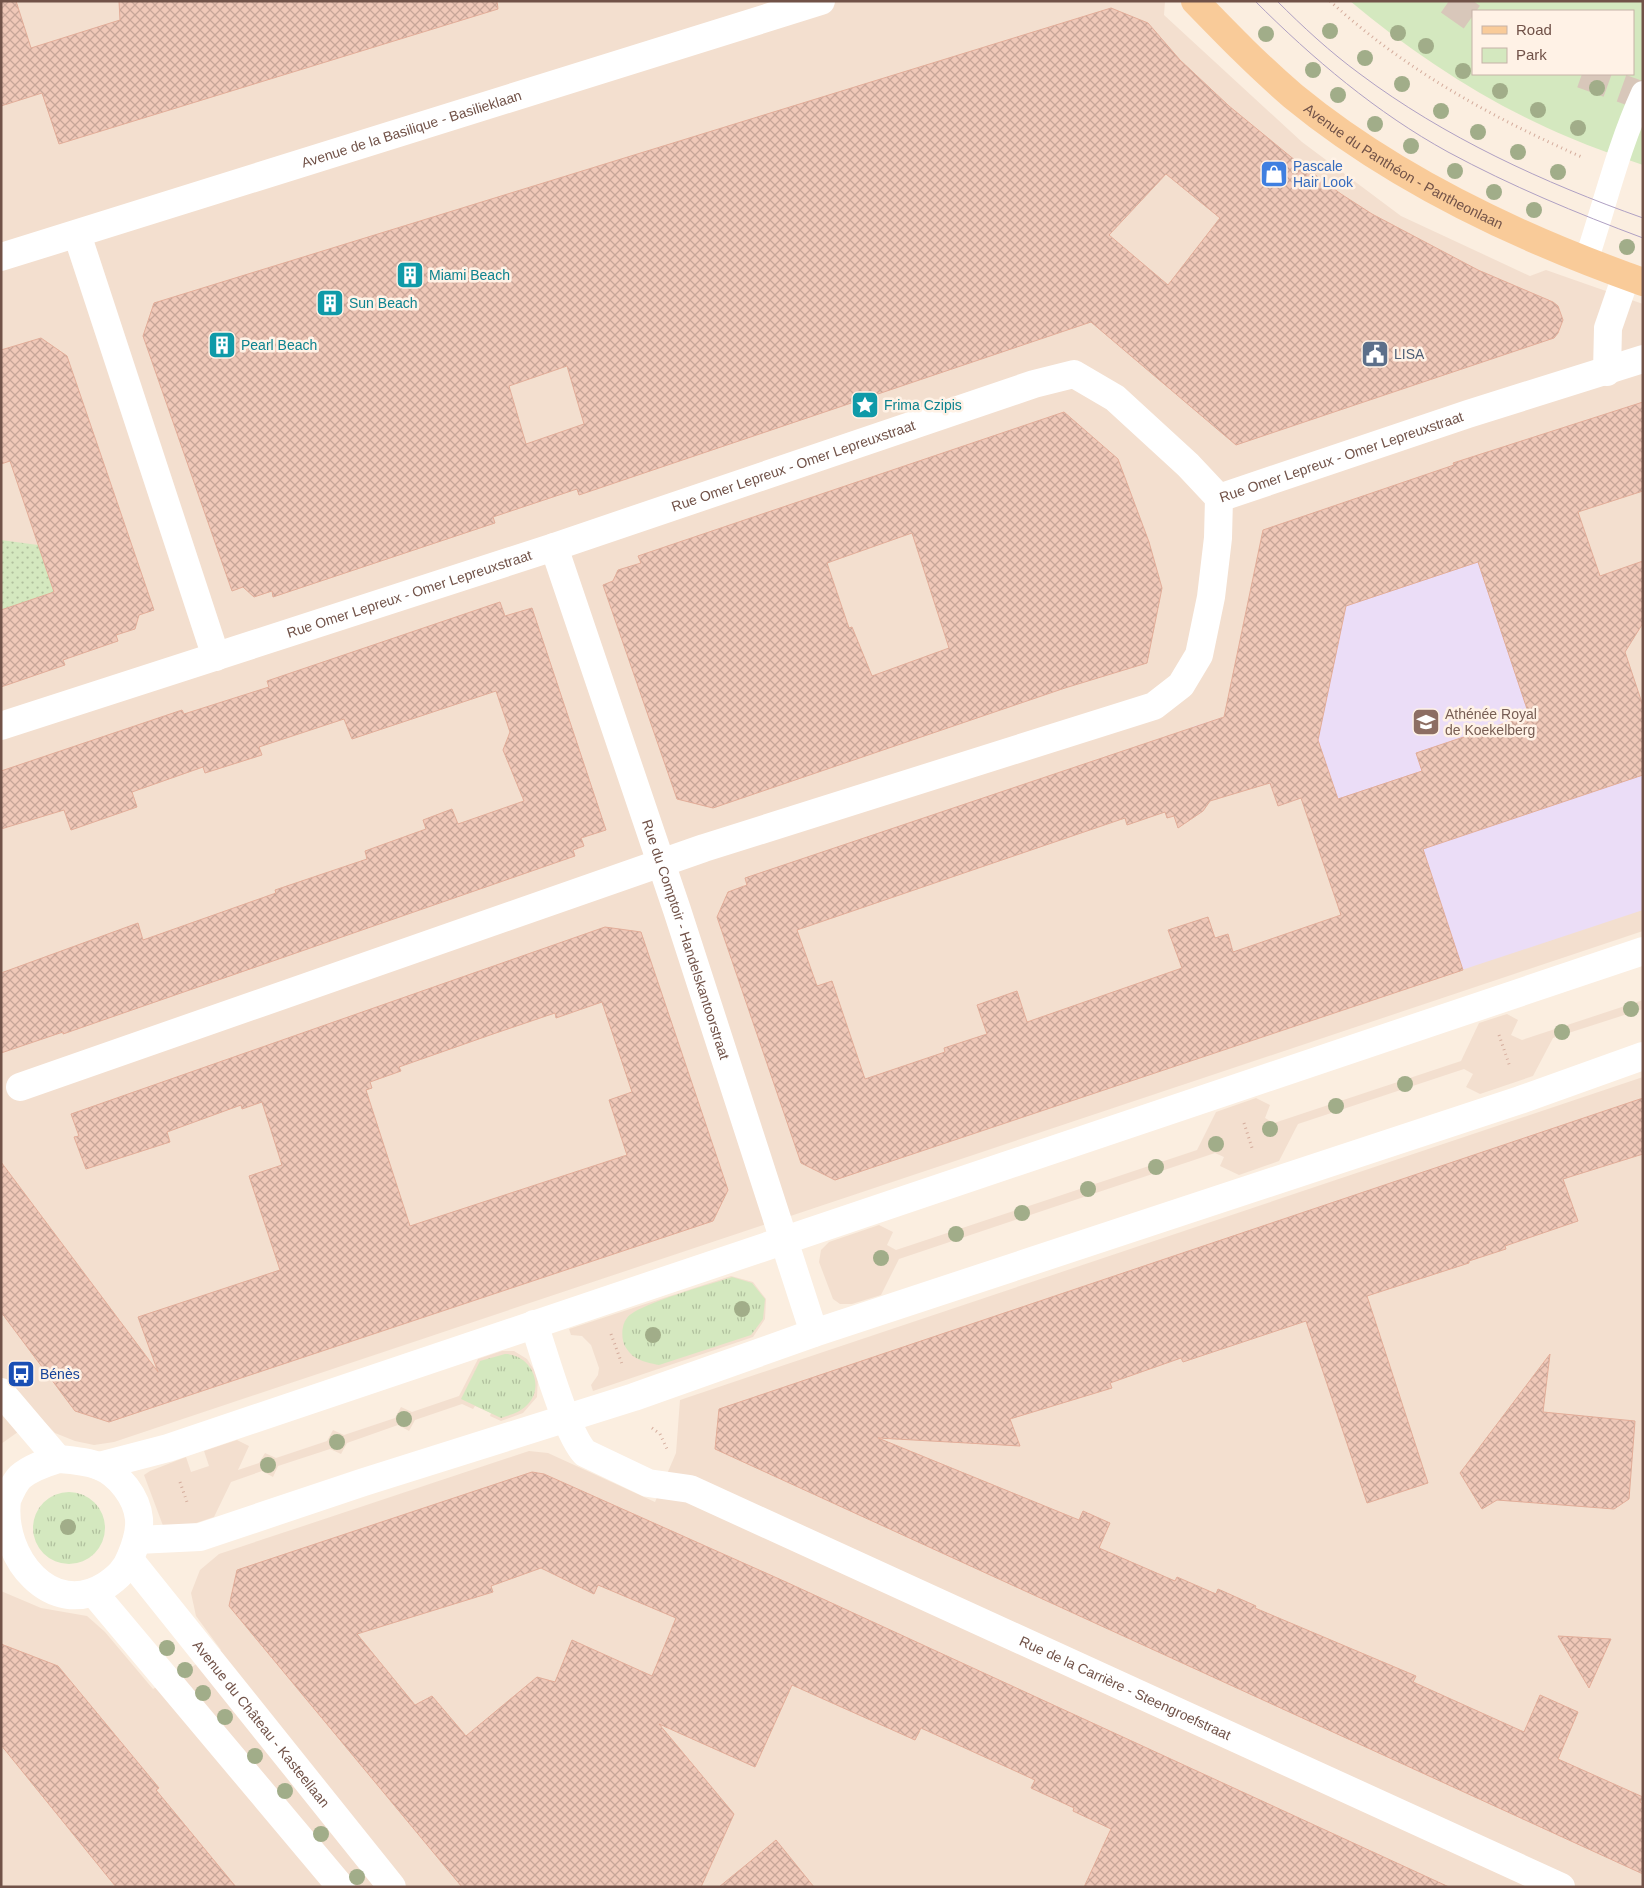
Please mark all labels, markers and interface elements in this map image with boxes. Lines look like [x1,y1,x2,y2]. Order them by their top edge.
legend [1472,10,1634,75]
text: Road [1516,21,1552,38]
text: Park [1516,46,1547,63]
street label: Avenue de la Basilique - Basilieklaan [299,87,523,171]
street label: Avenue du Panthéon - Pantheonlaan [1301,100,1506,232]
place label: Pascale Hair Look [1293,158,1354,190]
shop icon: Pascale Hair Look [1259,159,1289,189]
building icon: Miami Beach [395,260,425,290]
place label: Miami Beach [429,267,510,283]
building icon: Sun Beach [315,288,345,318]
place label: Sun Beach [349,295,418,311]
building icon: Pearl Beach [207,330,237,360]
place label: Pearl Beach [241,337,317,353]
public building icon: LISA [1360,339,1390,369]
place label: LISA [1394,346,1425,362]
place icon: Frima Czipis [850,390,880,420]
place label: Frima Czipis [884,397,962,413]
street label: Rue Omer Lepreux - Omer Lepreuxstraat [1217,408,1465,505]
street label: Rue Omer Lepreux - Omer Lepreuxstraat [669,417,917,515]
street label: Rue Omer Lepreux - Omer Lepreuxstraat [285,547,534,641]
place label: Athénée Royal de Koekelberg [1445,706,1537,738]
school or university icon: Athénée Royal de Koekelberg [1411,707,1441,737]
street label: Rue du Comptoir - Handelskantoorstraat [639,817,733,1062]
bus stop icon: Bénès [6,1359,36,1389]
place label: Bénès [40,1366,80,1382]
street label: Rue de la Carrière - Steengroefstraat [1017,1633,1233,1743]
street label: Avenue du Château - Kasteellaan [190,1637,333,1811]

